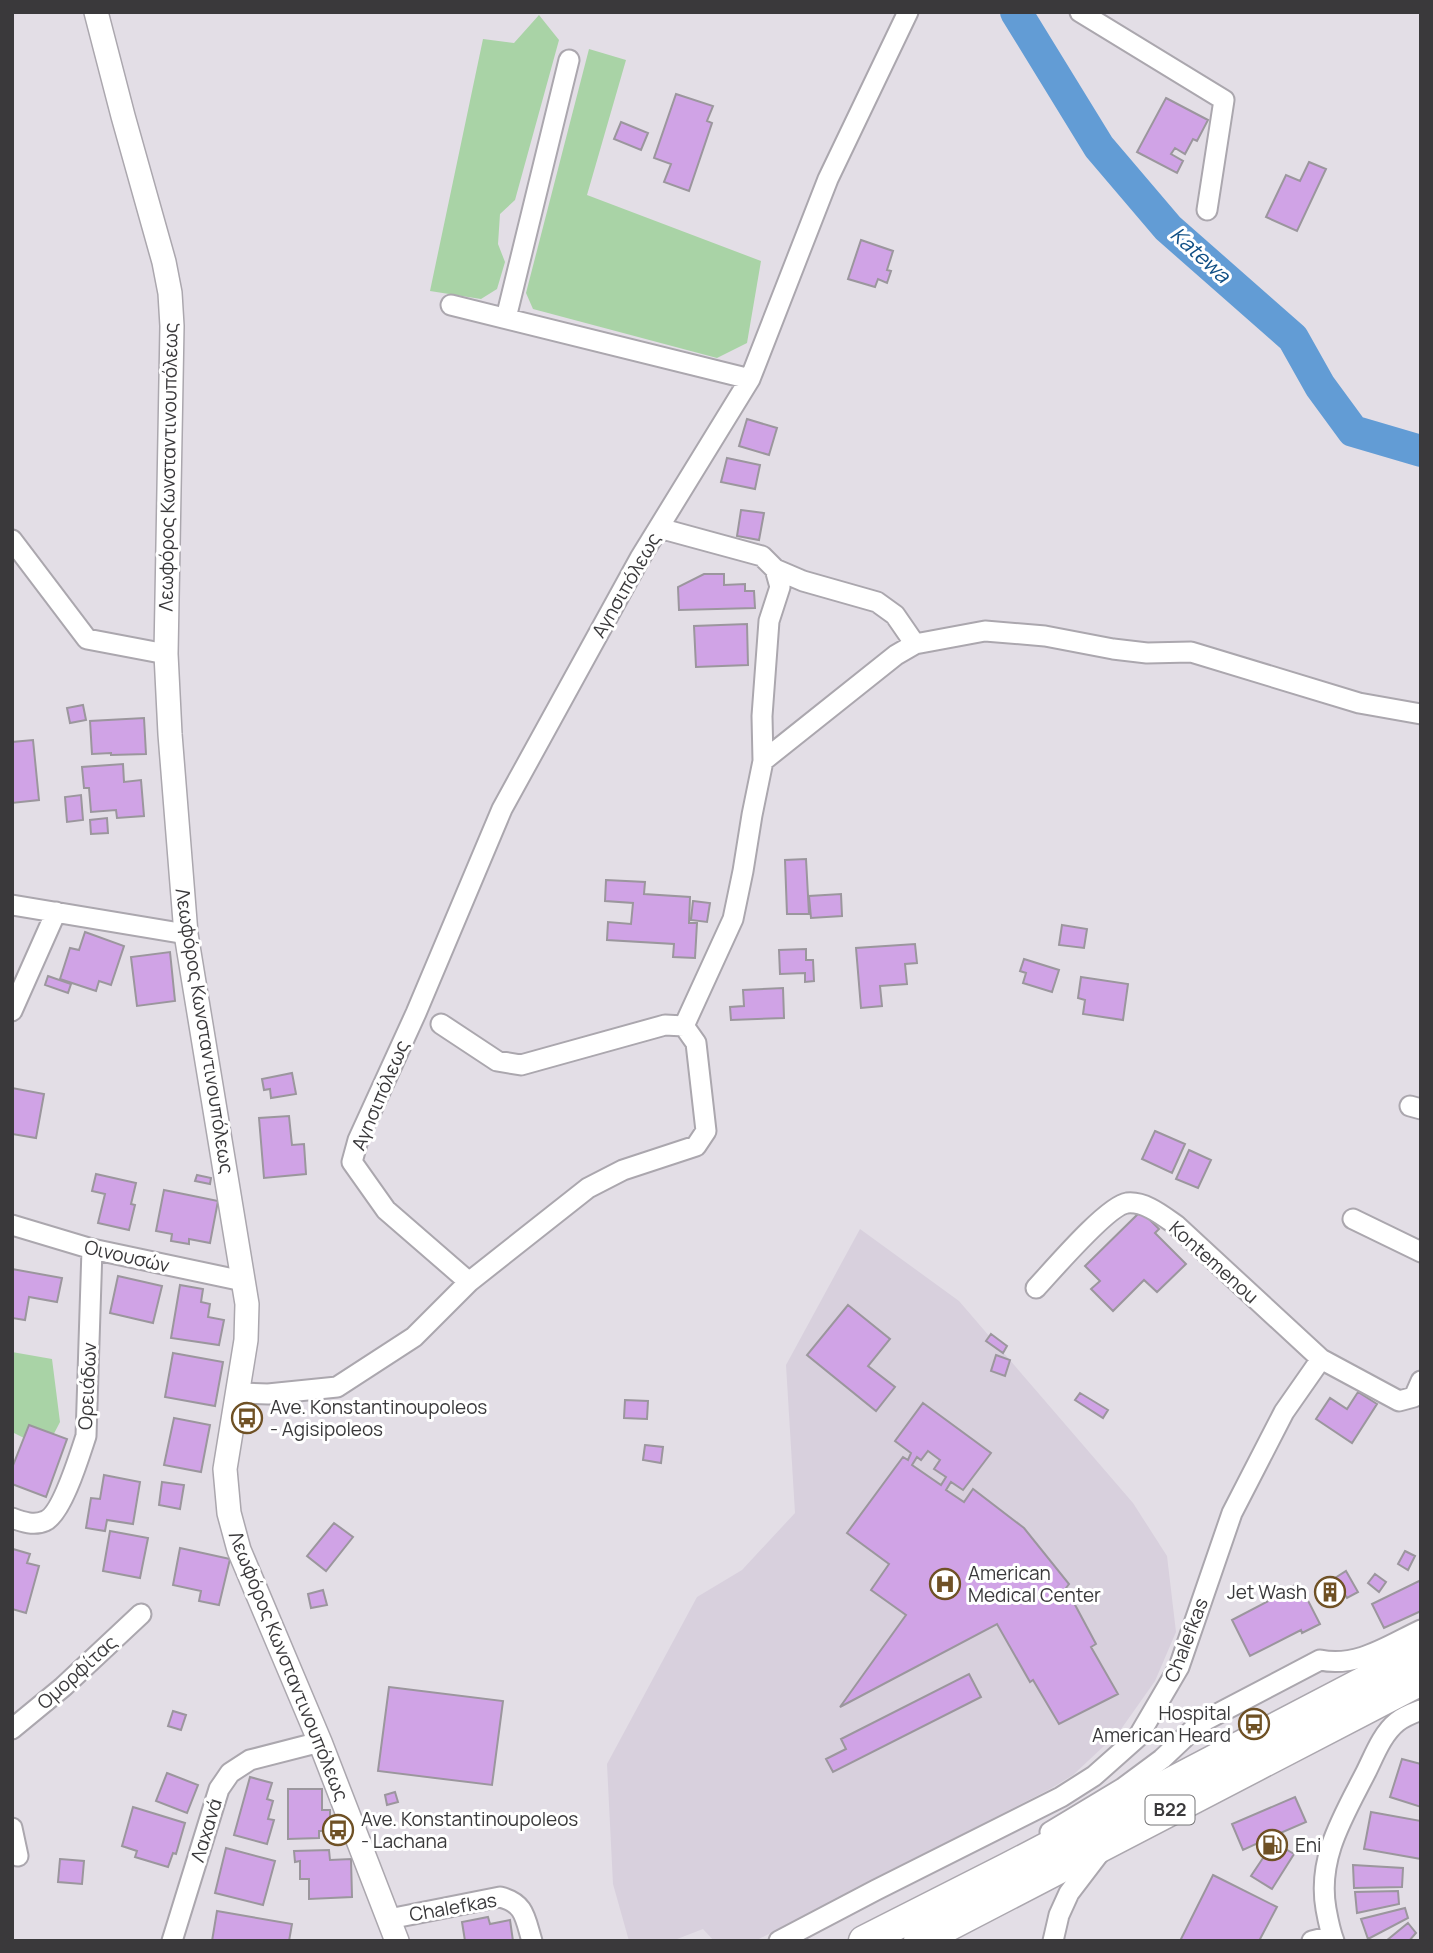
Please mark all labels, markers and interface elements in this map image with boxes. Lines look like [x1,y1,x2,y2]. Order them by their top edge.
water label: Katewa [1165,220,1237,289]
street label: Λεωφόρος Κωνσταντινουπόλεως [152,322,184,612]
street label: Αγησιπόλεως [585,528,667,642]
street label: Λεωφόρος Κωνσταντινουπόλεως [170,886,240,1176]
street label: Αγησιπόλεως [345,1036,415,1154]
street label: Kontemenou [1164,1215,1264,1309]
street label: Οινουσών [82,1234,172,1278]
street label: Ορειάδων [72,1341,102,1430]
place label: Ave. Konstantinoupoleos - Agisipoleos [270,1394,487,1442]
bus stop icon: Ave. Konstantinoupoleos - Agisipoleos [230,1401,264,1435]
street label: Λεωφόρος Κωνσταντινουπόλεως [223,1527,355,1805]
place label: American Medical Center [968,1560,1101,1608]
hospital icon: American Medical Center [928,1567,962,1601]
building icon: Jet Wash [1313,1575,1347,1609]
place label: Jet Wash [1227,1579,1307,1605]
street label: Chalefkas [1158,1594,1214,1686]
street label: Ομορφίτας [31,1629,123,1715]
place label: Hospital American Heard [1092,1700,1231,1748]
bus stop icon: Hospital American Heard [1237,1707,1271,1741]
street label: Λαχανά [184,1795,228,1865]
road number: B22 [1146,1796,1194,1824]
place label: Ave. Konstantinoupoleos - Lachana [361,1806,578,1854]
bus stop icon: Ave. Konstantinoupoleos - Lachana [321,1813,355,1847]
fuel station icon: Eni [1255,1828,1289,1862]
place label: Eni [1295,1832,1322,1858]
street label: Chalefkas [407,1887,499,1927]

